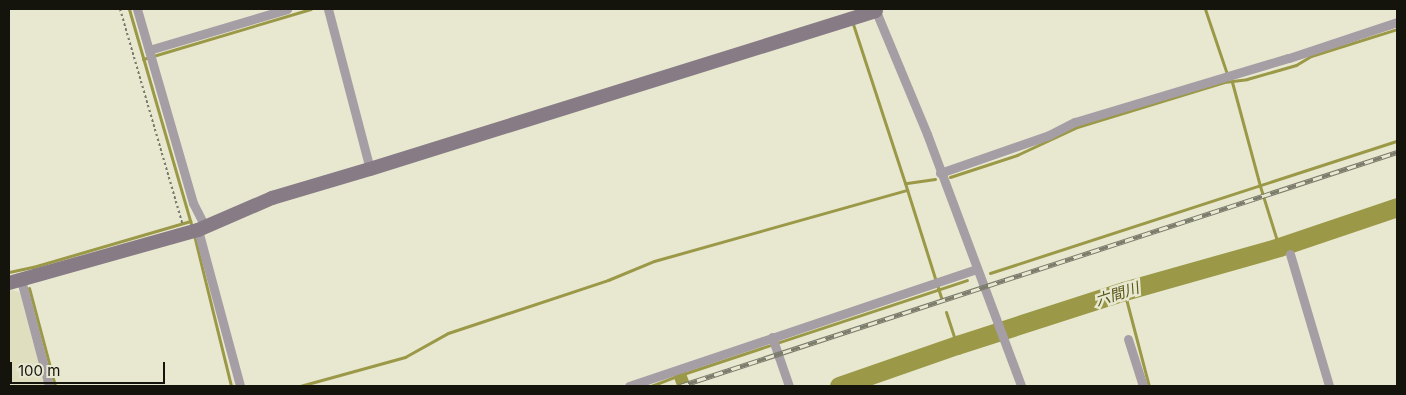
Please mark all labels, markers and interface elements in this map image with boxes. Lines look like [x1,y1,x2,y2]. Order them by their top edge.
water label: 六間川 [1093,278,1141,310]
scale bar [12,352,168,384]
text: 100 m [18,361,60,380]

